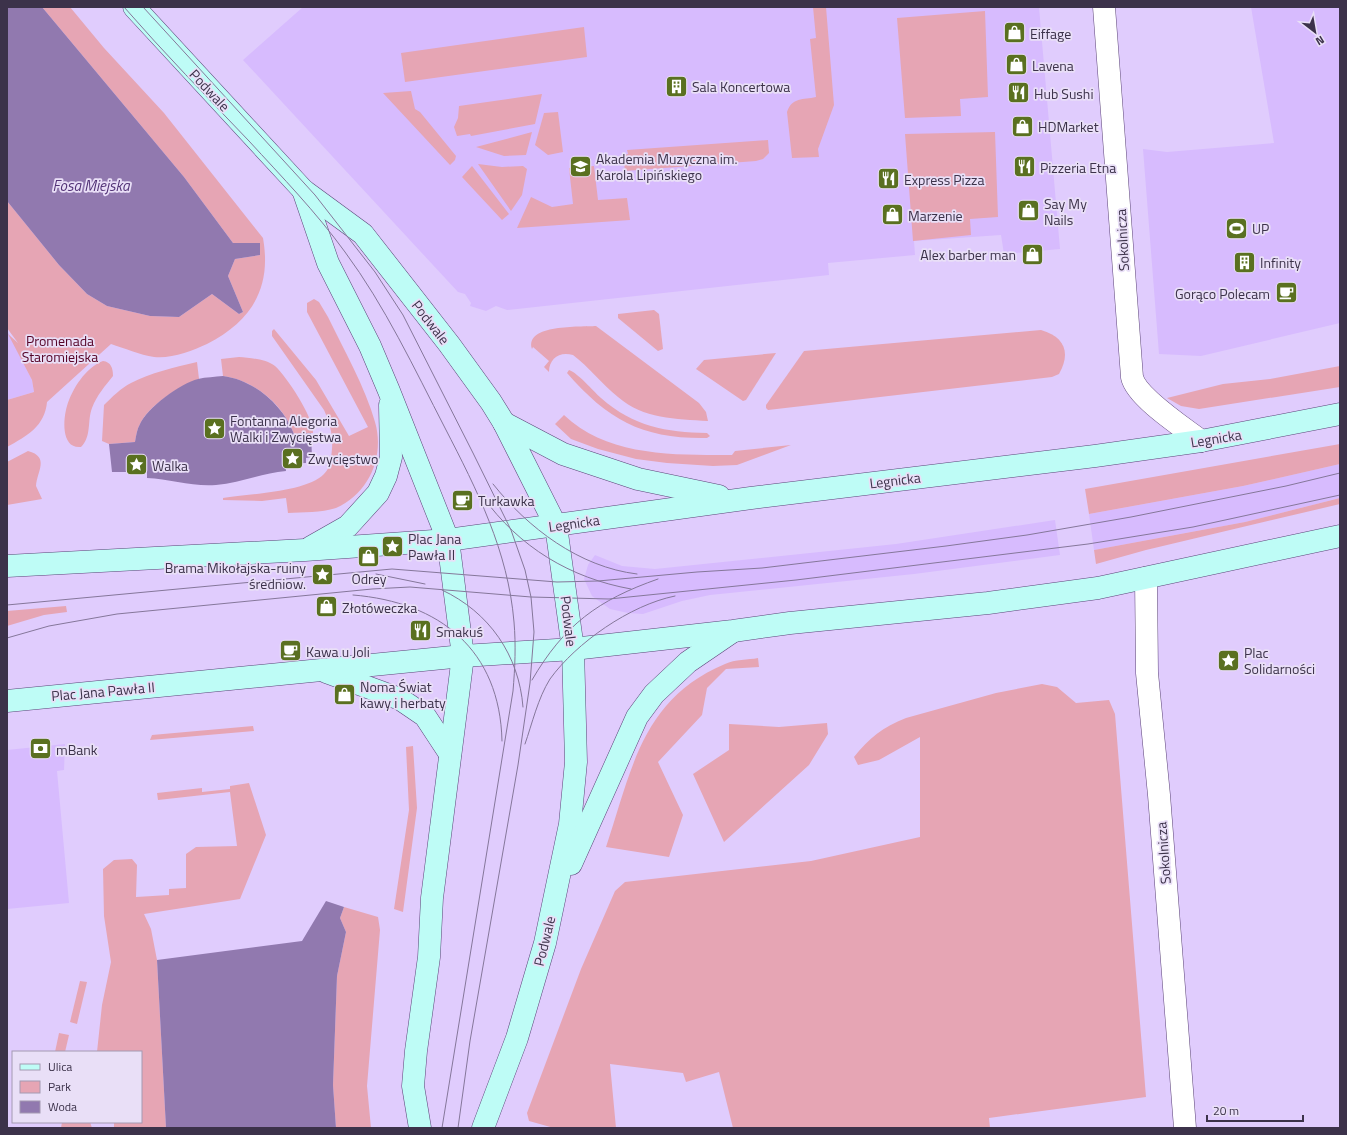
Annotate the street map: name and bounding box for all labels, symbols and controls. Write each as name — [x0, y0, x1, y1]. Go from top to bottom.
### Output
north arrow — [1295, 12, 1335, 52]
shop icon: Eiffage — [1002, 20, 1028, 46]
place label: Eiffage — [1030, 23, 1071, 44]
text: N — [1313, 32, 1328, 49]
shop icon: Lavena — [1004, 52, 1030, 78]
place label: Lavena — [1032, 55, 1074, 76]
street label: Podwale — [185, 64, 235, 116]
building icon: Sala Koncertowa — [664, 73, 690, 99]
place label: Sala Koncertowa — [692, 76, 790, 97]
restaurant icon: Hub Sushi — [1006, 80, 1032, 106]
place label: Hub Sushi — [1034, 83, 1093, 104]
shop icon: HDMarket — [1009, 113, 1035, 139]
place label: HDMarket — [1038, 116, 1099, 137]
place label: Akademia Muzyczna im. Karola Lipińskiego — [596, 148, 737, 185]
school or university icon: Akademia Muzyczna im. Karola Lipińskiego — [568, 153, 594, 179]
restaurant icon: Pizzeria Etna — [1012, 154, 1038, 180]
place label: Pizzeria Etna — [1040, 157, 1116, 178]
restaurant icon: Express Pizza — [876, 166, 902, 192]
place label: Express Pizza — [904, 169, 984, 190]
water label: Fosa Miejska — [53, 174, 131, 197]
place label: Say My Nails — [1044, 193, 1087, 230]
shop icon: Say My Nails — [1015, 198, 1041, 224]
shop icon: Marzenie — [879, 202, 905, 228]
place label: Marzenie — [908, 205, 963, 226]
street label: Sokolnicza — [1110, 208, 1134, 272]
sports icon: UP — [1223, 215, 1249, 241]
place label: UP — [1252, 218, 1269, 239]
shop icon: Alex barber man — [1019, 241, 1045, 267]
place label: Alex barber man — [920, 244, 1016, 265]
building icon: Infinity — [1231, 249, 1257, 275]
place label: Infinity — [1260, 252, 1301, 273]
cafe icon: Gorąco Polecam — [1273, 280, 1299, 306]
place label: Gorąco Polecam — [1175, 283, 1270, 304]
street label: Podwale — [407, 295, 455, 349]
park label: Promenada Staromiejska — [22, 330, 98, 367]
place label: Fontanna Alegoria Walki i Zwycięstwa — [230, 410, 341, 447]
place icon: Fontanna Alegoria Walki i Zwycięstwa — [202, 415, 228, 441]
street label: Legnicka — [1189, 424, 1243, 452]
place icon: Zwycięstwo — [279, 445, 305, 471]
place label: Zwycięstwo — [308, 448, 378, 469]
place icon: Walka — [124, 452, 150, 478]
place label: Walka — [152, 455, 188, 476]
street label: Legnicka — [868, 466, 922, 494]
cafe icon: Turkawka — [450, 487, 476, 513]
place label: Turkawka — [478, 490, 534, 511]
street label: Legnicka — [547, 509, 601, 537]
place label: Plac Jana Pawła II — [408, 528, 461, 565]
place icon: Plac Jana Pawła II — [379, 533, 405, 559]
shop icon: Odrey — [356, 543, 382, 569]
place label: Brama Mikołajska-ruiny średniow. — [165, 557, 306, 594]
place icon: Brama Mikołajska-ruiny średniow. — [309, 562, 335, 588]
place label: Odrey — [351, 568, 387, 589]
shop icon: Złotóweczka — [314, 594, 340, 620]
street label: Podwale — [555, 594, 583, 648]
place label: Złotóweczka — [342, 597, 417, 618]
restaurant icon: Smakuś — [407, 618, 433, 644]
place label: Smakuś — [436, 621, 483, 642]
cafe icon: Kawa u Joli — [277, 638, 303, 664]
place label: Kawa u Joli — [306, 641, 370, 662]
place label: Plac Solidarności — [1244, 642, 1315, 679]
place icon: Plac Solidarności — [1216, 647, 1242, 673]
street label: Plac Jana Pawła II — [50, 676, 156, 706]
place label: Noma Świat kawy i herbaty — [360, 676, 446, 713]
shop icon: Noma Świat kawy i herbaty — [331, 681, 357, 707]
bank icon: mBank — [28, 736, 54, 762]
place label: mBank — [56, 739, 98, 760]
street label: Sokolnicza — [1150, 821, 1176, 885]
street label: Podwale — [528, 914, 560, 968]
legend — [12, 1051, 142, 1123]
text: Ulica — [48, 1057, 72, 1076]
text: Park — [48, 1077, 71, 1096]
text: Woda — [48, 1097, 77, 1116]
scale bar — [1207, 1097, 1303, 1123]
text: 20 m — [1213, 1101, 1239, 1120]

